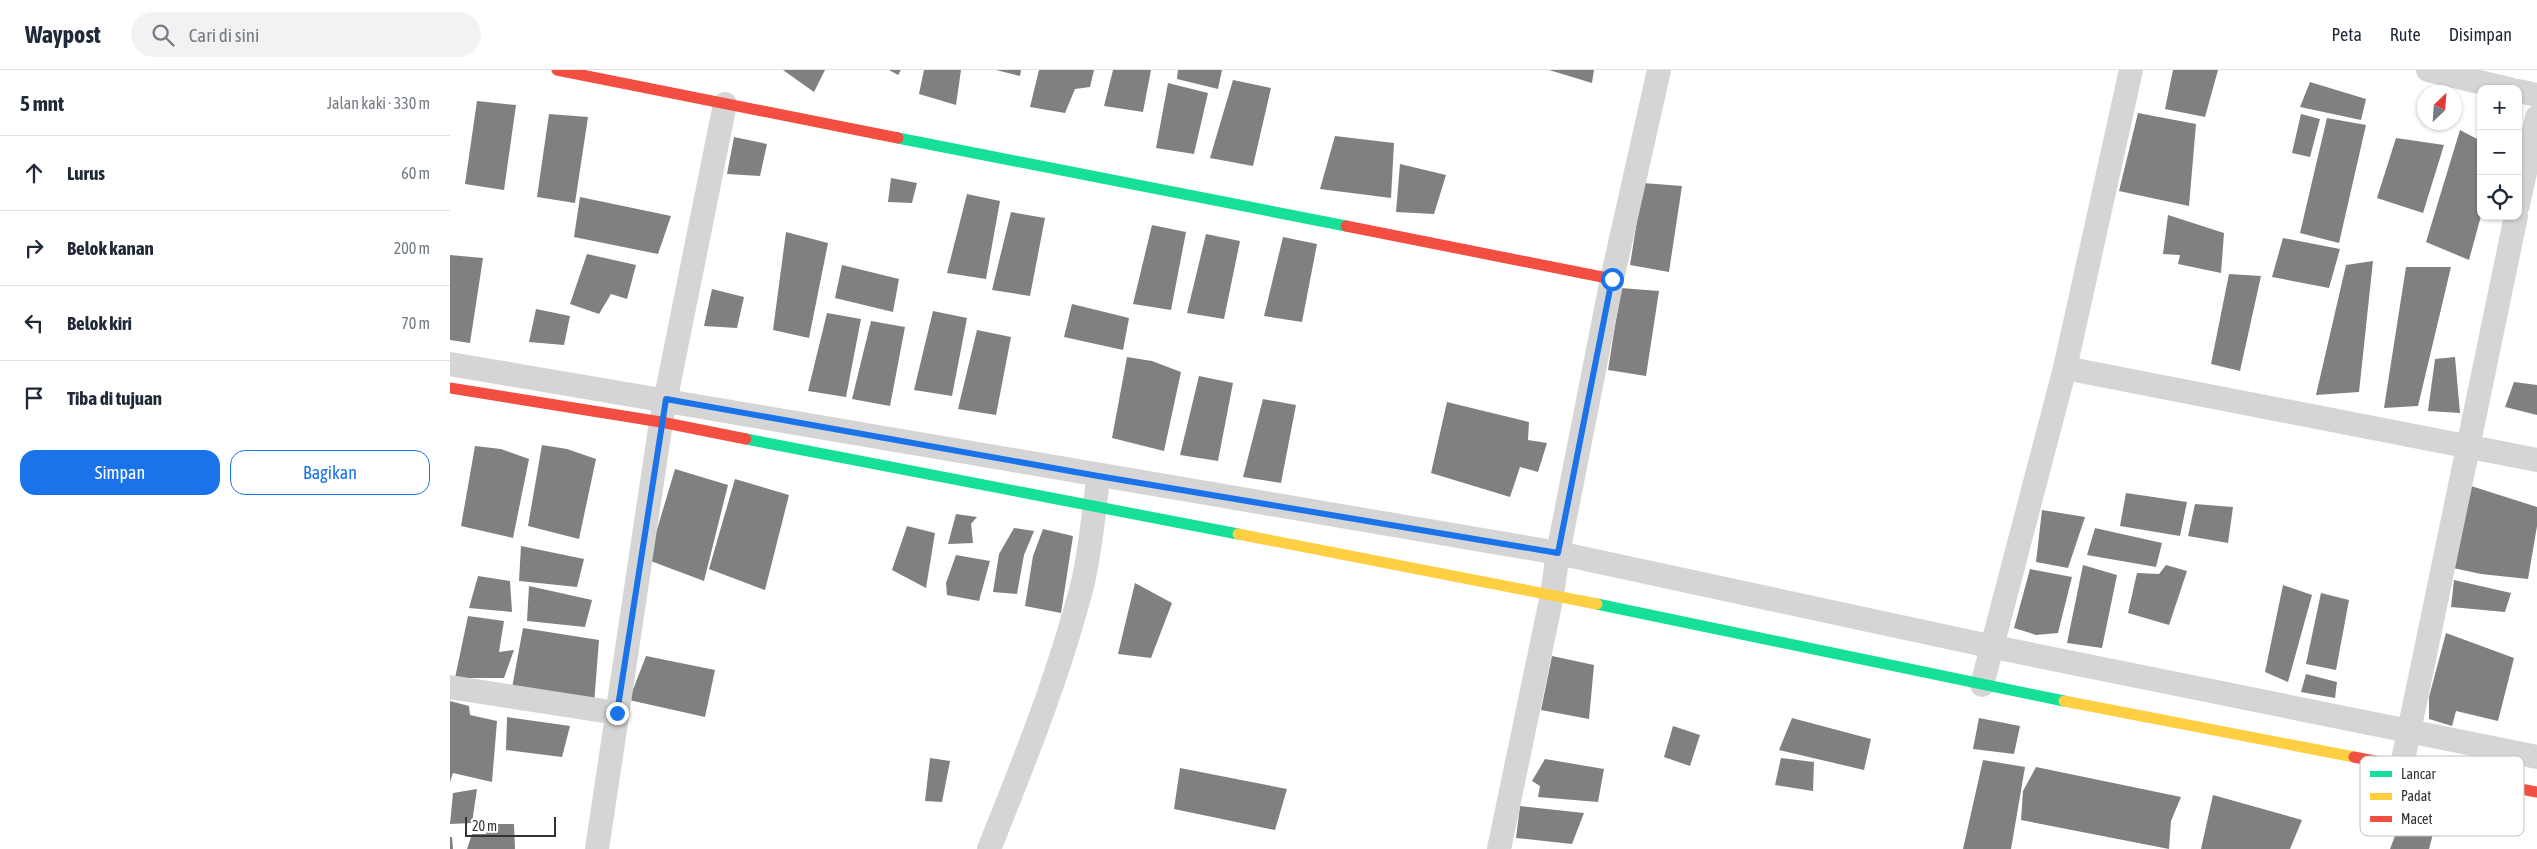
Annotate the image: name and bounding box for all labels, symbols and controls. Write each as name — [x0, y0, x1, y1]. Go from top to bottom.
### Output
search box — [131, 12, 481, 57]
text: Waypost — [25, 21, 101, 48]
icon: search — [149, 21, 177, 49]
text: Cari di sini — [189, 24, 259, 46]
text: Peta — [2331, 24, 2362, 45]
text: Rute — [2390, 24, 2421, 45]
text: Disimpan — [2449, 24, 2512, 45]
north arrow — [2417, 85, 2462, 130]
map controls — [2477, 85, 2522, 220]
button: + — [2477, 85, 2522, 130]
text: 5 mnt — [20, 91, 64, 115]
text: Jalan kaki · 330 m — [327, 94, 430, 112]
button: − — [2477, 130, 2522, 175]
icon: ahead — [20, 159, 48, 187]
text: Lurus — [67, 162, 105, 184]
text: 60 m — [401, 164, 430, 182]
button: locate — [2477, 175, 2522, 220]
icon: right — [20, 234, 48, 262]
text: Belok kanan — [67, 237, 154, 259]
text: 200 m — [394, 239, 430, 257]
route start — [1601, 268, 1624, 291]
icon: left — [20, 309, 48, 337]
text: Belok kiri — [67, 312, 132, 334]
text: 70 m — [401, 314, 430, 332]
icon: arrive — [20, 384, 48, 412]
text: Tiba di tujuan — [67, 387, 162, 409]
button: Simpan — [20, 450, 220, 495]
button: Bagikan — [230, 450, 430, 495]
route end — [606, 702, 629, 725]
legend — [2360, 756, 2524, 836]
text: Lancar — [2401, 766, 2436, 782]
text: Padat — [2401, 788, 2431, 804]
text: Macet — [2401, 811, 2432, 827]
scale bar — [465, 814, 556, 837]
text: 20 m — [472, 818, 497, 834]

